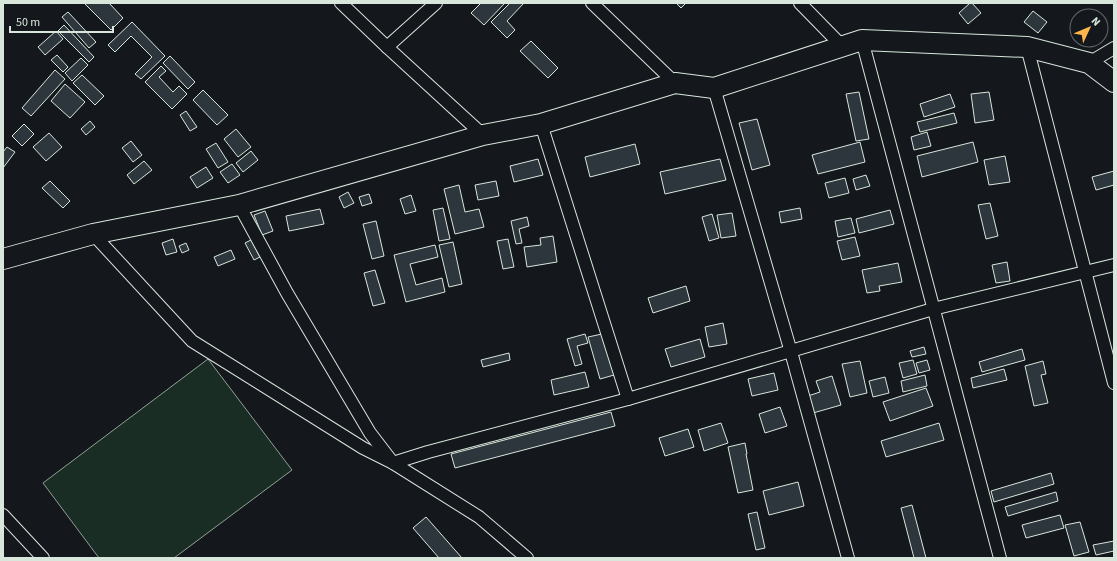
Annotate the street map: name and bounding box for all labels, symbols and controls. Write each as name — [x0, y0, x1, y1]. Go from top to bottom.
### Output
scale bar — [10, 8, 113, 34]
north arrow — [1069, 8, 1109, 48]
text: 50 m — [16, 14, 40, 31]
text: N — [1088, 14, 1104, 29]

